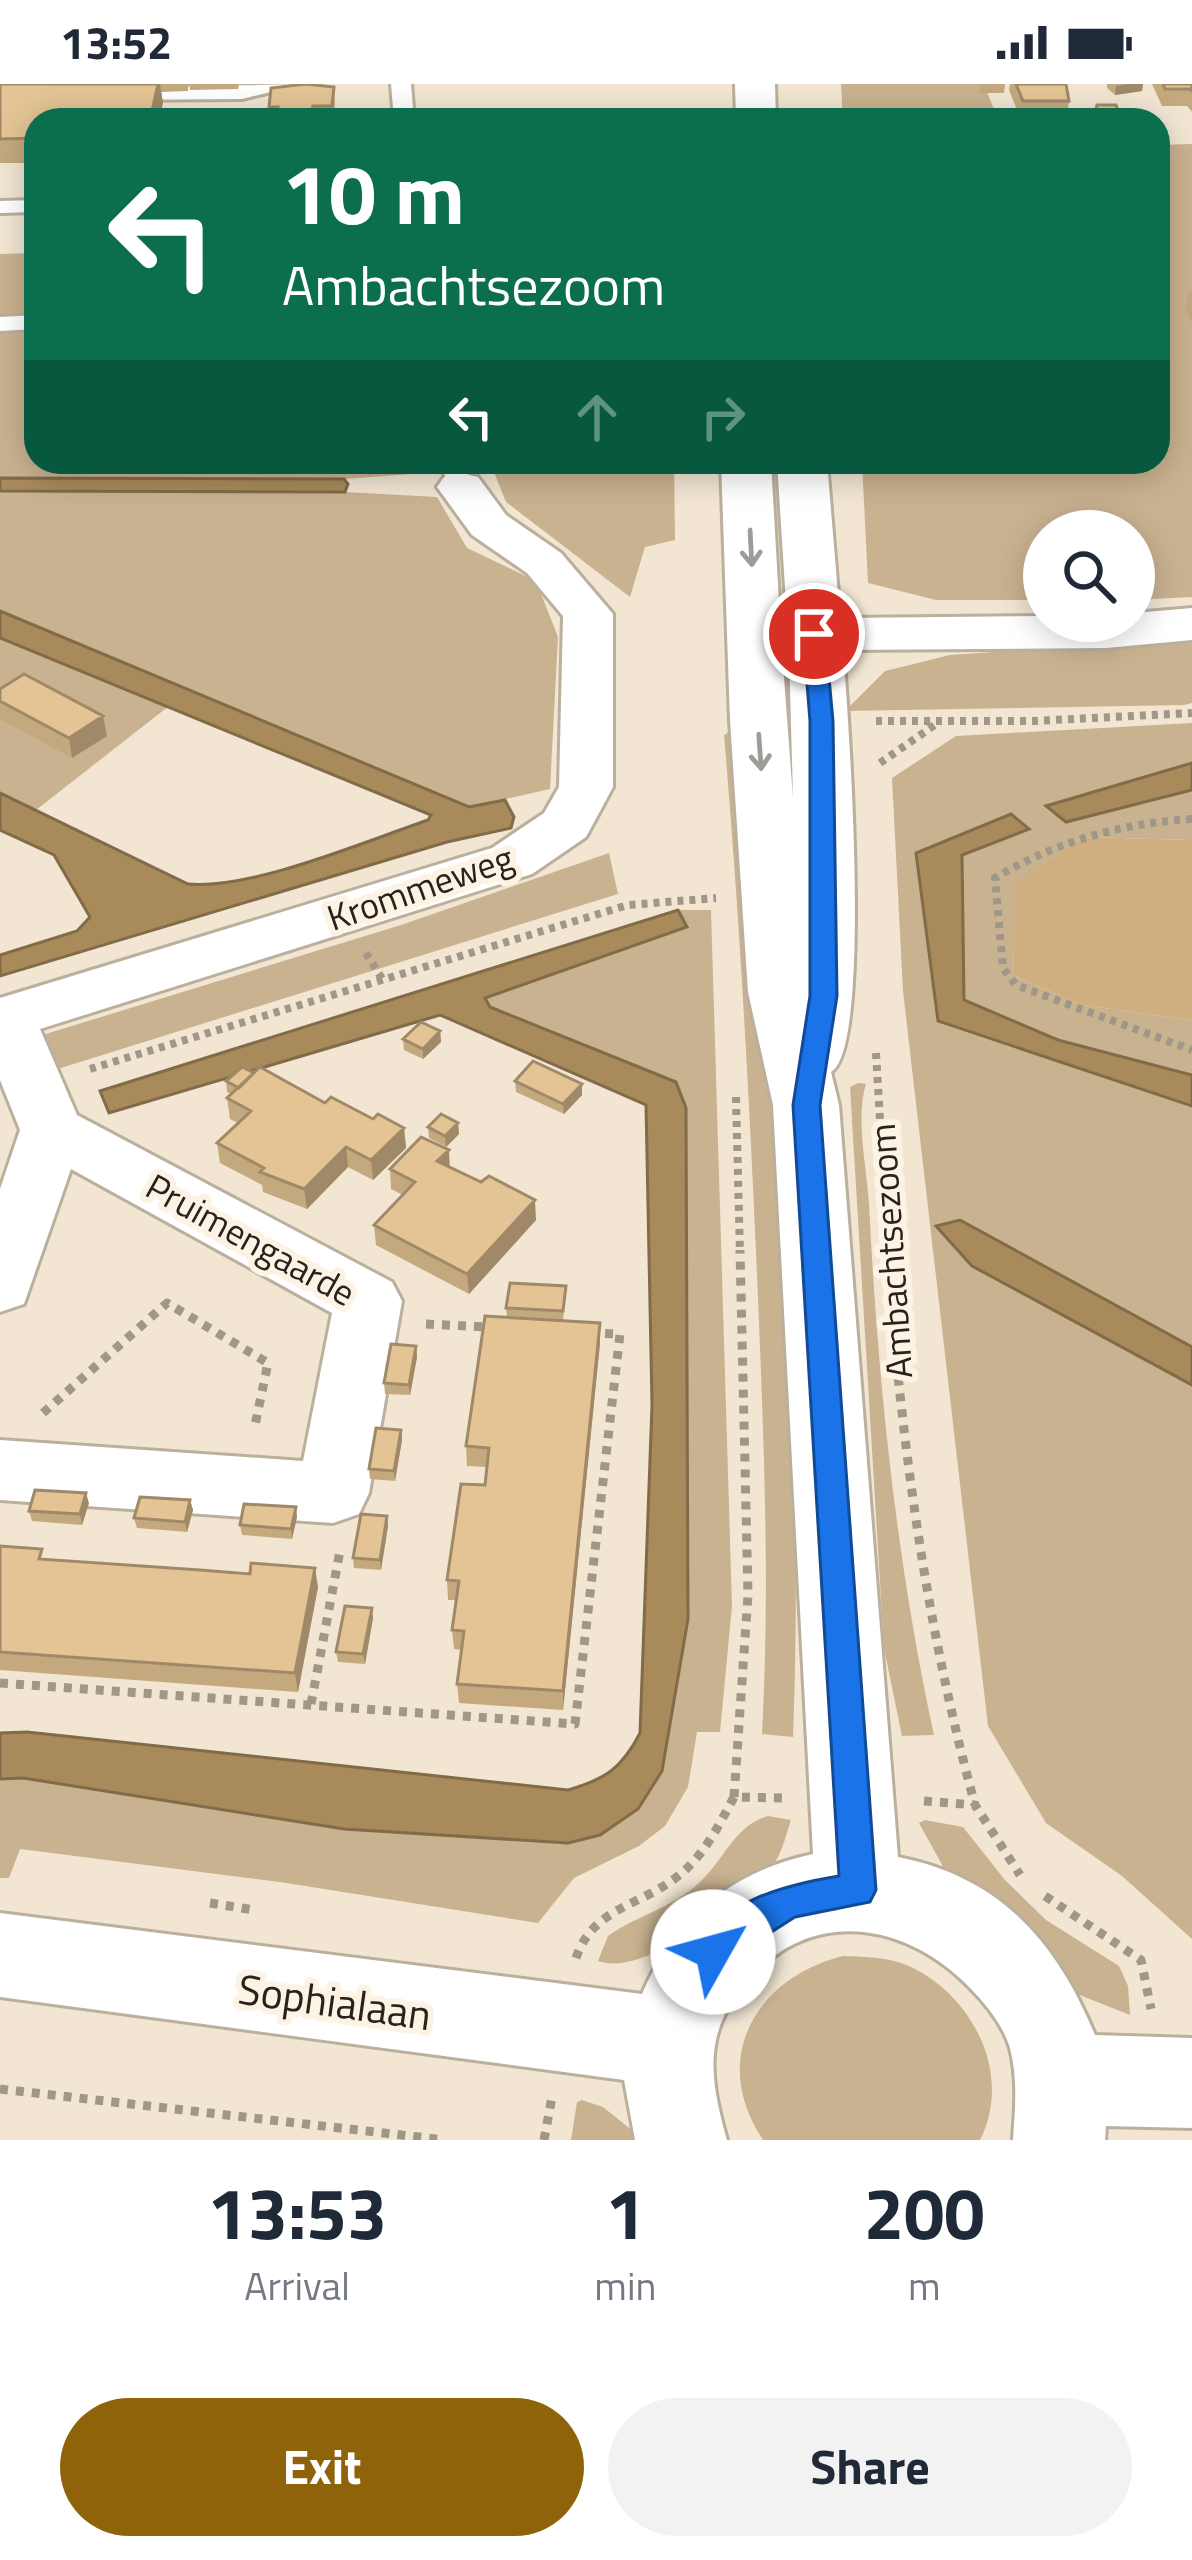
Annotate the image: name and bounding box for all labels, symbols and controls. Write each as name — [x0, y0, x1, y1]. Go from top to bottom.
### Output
text: 13:52 — [60, 8, 172, 76]
text: 10 m — [282, 129, 465, 257]
icon: left — [84, 156, 240, 312]
text: Ambachtsezoom — [282, 244, 665, 326]
icon: left — [438, 384, 504, 450]
icon: ahead — [564, 384, 630, 450]
icon: right — [690, 384, 756, 450]
map controls — [1023, 510, 1155, 642]
button: search — [1023, 510, 1155, 642]
one-way arrow — [740, 528, 763, 567]
pin — [763, 583, 865, 685]
icon: arrive — [781, 601, 847, 667]
one-way arrow — [749, 732, 772, 771]
street label: Krommeweg — [320, 829, 520, 945]
street label: Ambachtsezoom — [854, 1122, 926, 1380]
street label: Pruimengaarde — [136, 1159, 366, 1319]
position arrow — [650, 1889, 776, 2015]
street label: Sophialaan — [234, 1956, 436, 2046]
text: 13:53 — [207, 2157, 387, 2267]
text: 1 — [605, 2157, 646, 2267]
text: 200 — [864, 2157, 985, 2267]
text: Arrival — [244, 2256, 350, 2315]
text: min — [594, 2256, 656, 2315]
text: m — [908, 2256, 940, 2315]
button: Exit — [60, 2398, 584, 2536]
button: Share — [608, 2398, 1132, 2536]

